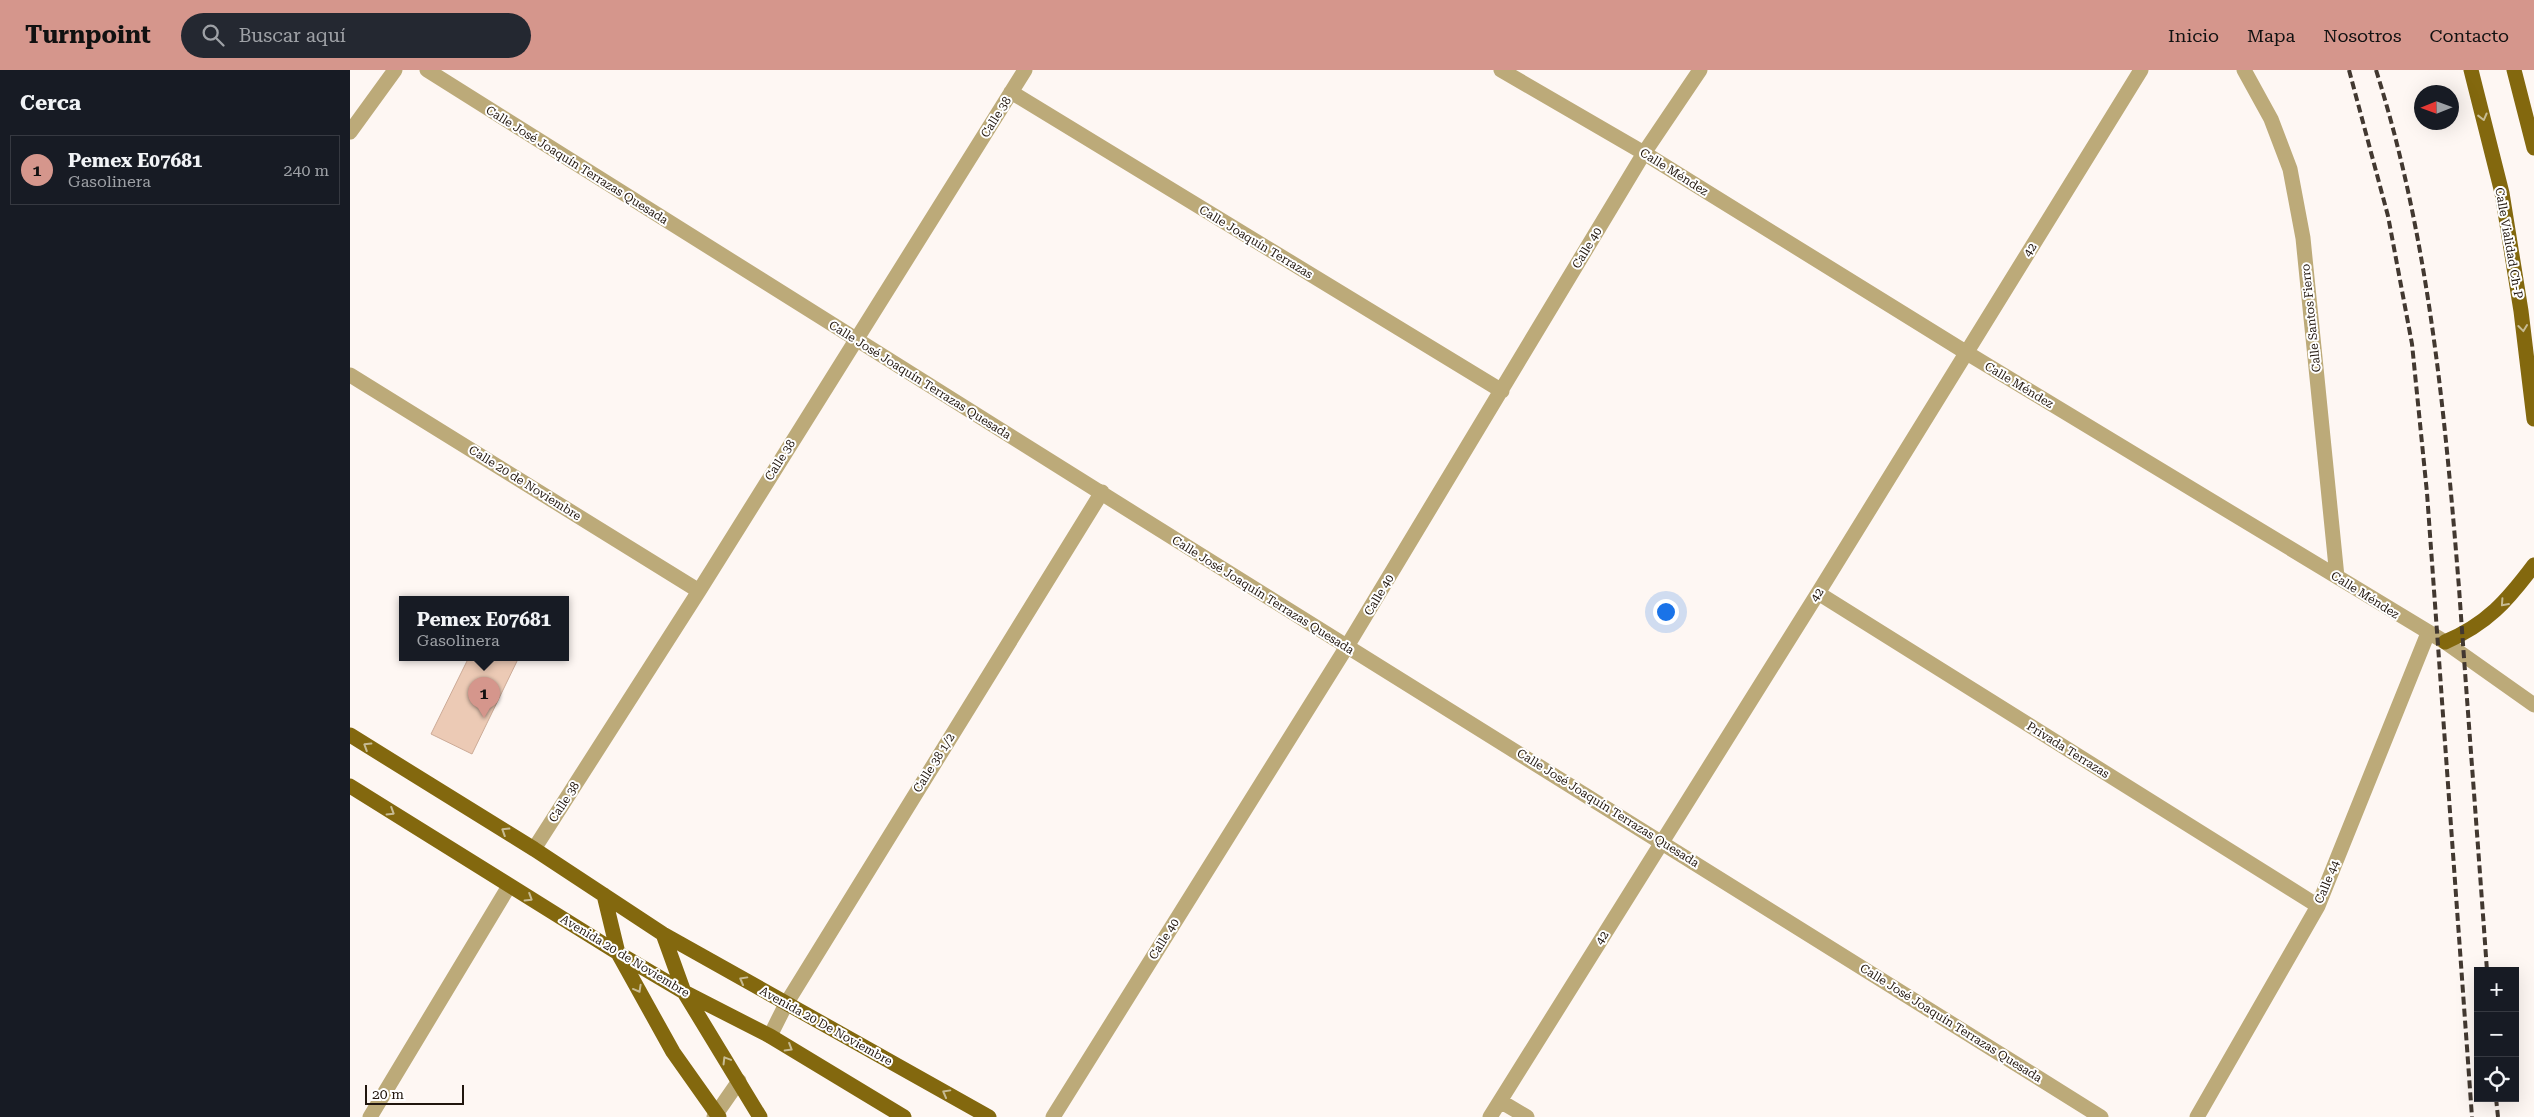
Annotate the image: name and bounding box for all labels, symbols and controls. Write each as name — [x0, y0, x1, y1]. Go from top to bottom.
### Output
search box — [181, 13, 531, 58]
text: Turnpoint — [25, 21, 151, 49]
icon: search — [199, 21, 227, 49]
text: Buscar aquí — [239, 24, 346, 47]
text: Inicio — [2168, 25, 2219, 46]
text: Mapa — [2247, 25, 2295, 46]
text: Nosotros — [2323, 25, 2401, 46]
text: Contacto — [2429, 25, 2509, 46]
north arrow — [2414, 85, 2459, 130]
text: Cerca — [20, 91, 81, 115]
street label: Calle 38 — [978, 94, 1014, 140]
street label: Calle José Joaquín Terrazas Quesada — [483, 103, 671, 227]
one-way arrow — [2477, 113, 2487, 121]
street label: Calle Méndez — [1637, 145, 1711, 199]
text: Pemex E07681 — [68, 149, 202, 172]
text: 1 — [33, 161, 41, 180]
text: 240 m — [283, 161, 329, 180]
text: Gasolinera — [68, 172, 151, 191]
street label: Calle Vialidad Ch-P — [2492, 186, 2526, 300]
street label: Calle Joaquín Terrazas — [1197, 203, 1316, 282]
street label: Calle 40 — [1569, 225, 1605, 271]
street label: 42 — [2020, 240, 2040, 259]
street label: Calle Santos Fierro — [2298, 263, 2324, 373]
street label: Calle José Joaquín Terrazas Quesada — [826, 318, 1014, 442]
one-way arrow — [2517, 325, 2528, 333]
street label: Calle Méndez — [1982, 359, 2056, 411]
street label: Calle 38 — [762, 437, 798, 483]
street label: Calle 20 de Noviembre — [466, 443, 584, 524]
street label: Calle José Joaquín Terrazas Quesada — [1169, 533, 1357, 657]
street label: Calle Méndez — [2328, 568, 2402, 622]
street label: Calle 40 — [1361, 572, 1397, 618]
street label: 42 — [1807, 585, 1827, 604]
popup — [399, 596, 569, 661]
one-way arrow — [2501, 597, 2510, 606]
your location — [1653, 599, 1679, 625]
text: Pemex E07681 — [417, 608, 551, 631]
text: Gasolinera — [417, 631, 500, 650]
pin: 1 — [468, 677, 500, 718]
street label: Privada Terrazas — [2024, 719, 2112, 781]
street label: Calle 38 1/2 — [910, 731, 958, 795]
one-way arrow — [363, 742, 372, 752]
street label: Calle José Joaquín Terrazas Quesada — [1514, 746, 1702, 870]
street label: Calle 38 — [546, 779, 582, 825]
one-way arrow — [386, 806, 395, 815]
one-way arrow — [501, 828, 510, 838]
street label: Calle 44 — [2312, 858, 2342, 906]
one-way arrow — [524, 892, 533, 902]
street label: Avenida 20 de Noviembre — [558, 912, 692, 1000]
street label: Calle 40 — [1146, 916, 1182, 962]
street label: 42 — [1592, 928, 1612, 947]
street label: Calle José Joaquín Terrazas Quesada — [1857, 961, 2045, 1085]
map controls — [2474, 967, 2519, 1102]
button: + — [2474, 967, 2519, 1012]
one-way arrow — [740, 976, 749, 986]
one-way arrow — [632, 984, 642, 993]
street label: Avenida 20 De Noviembre — [757, 984, 895, 1069]
button: − — [2474, 1012, 2519, 1057]
one-way arrow — [784, 1041, 793, 1051]
one-way arrow — [722, 1057, 732, 1066]
button: locate — [2474, 1057, 2519, 1102]
scale bar — [365, 1082, 464, 1105]
text: 20 m — [372, 1086, 404, 1102]
one-way arrow — [943, 1090, 952, 1100]

